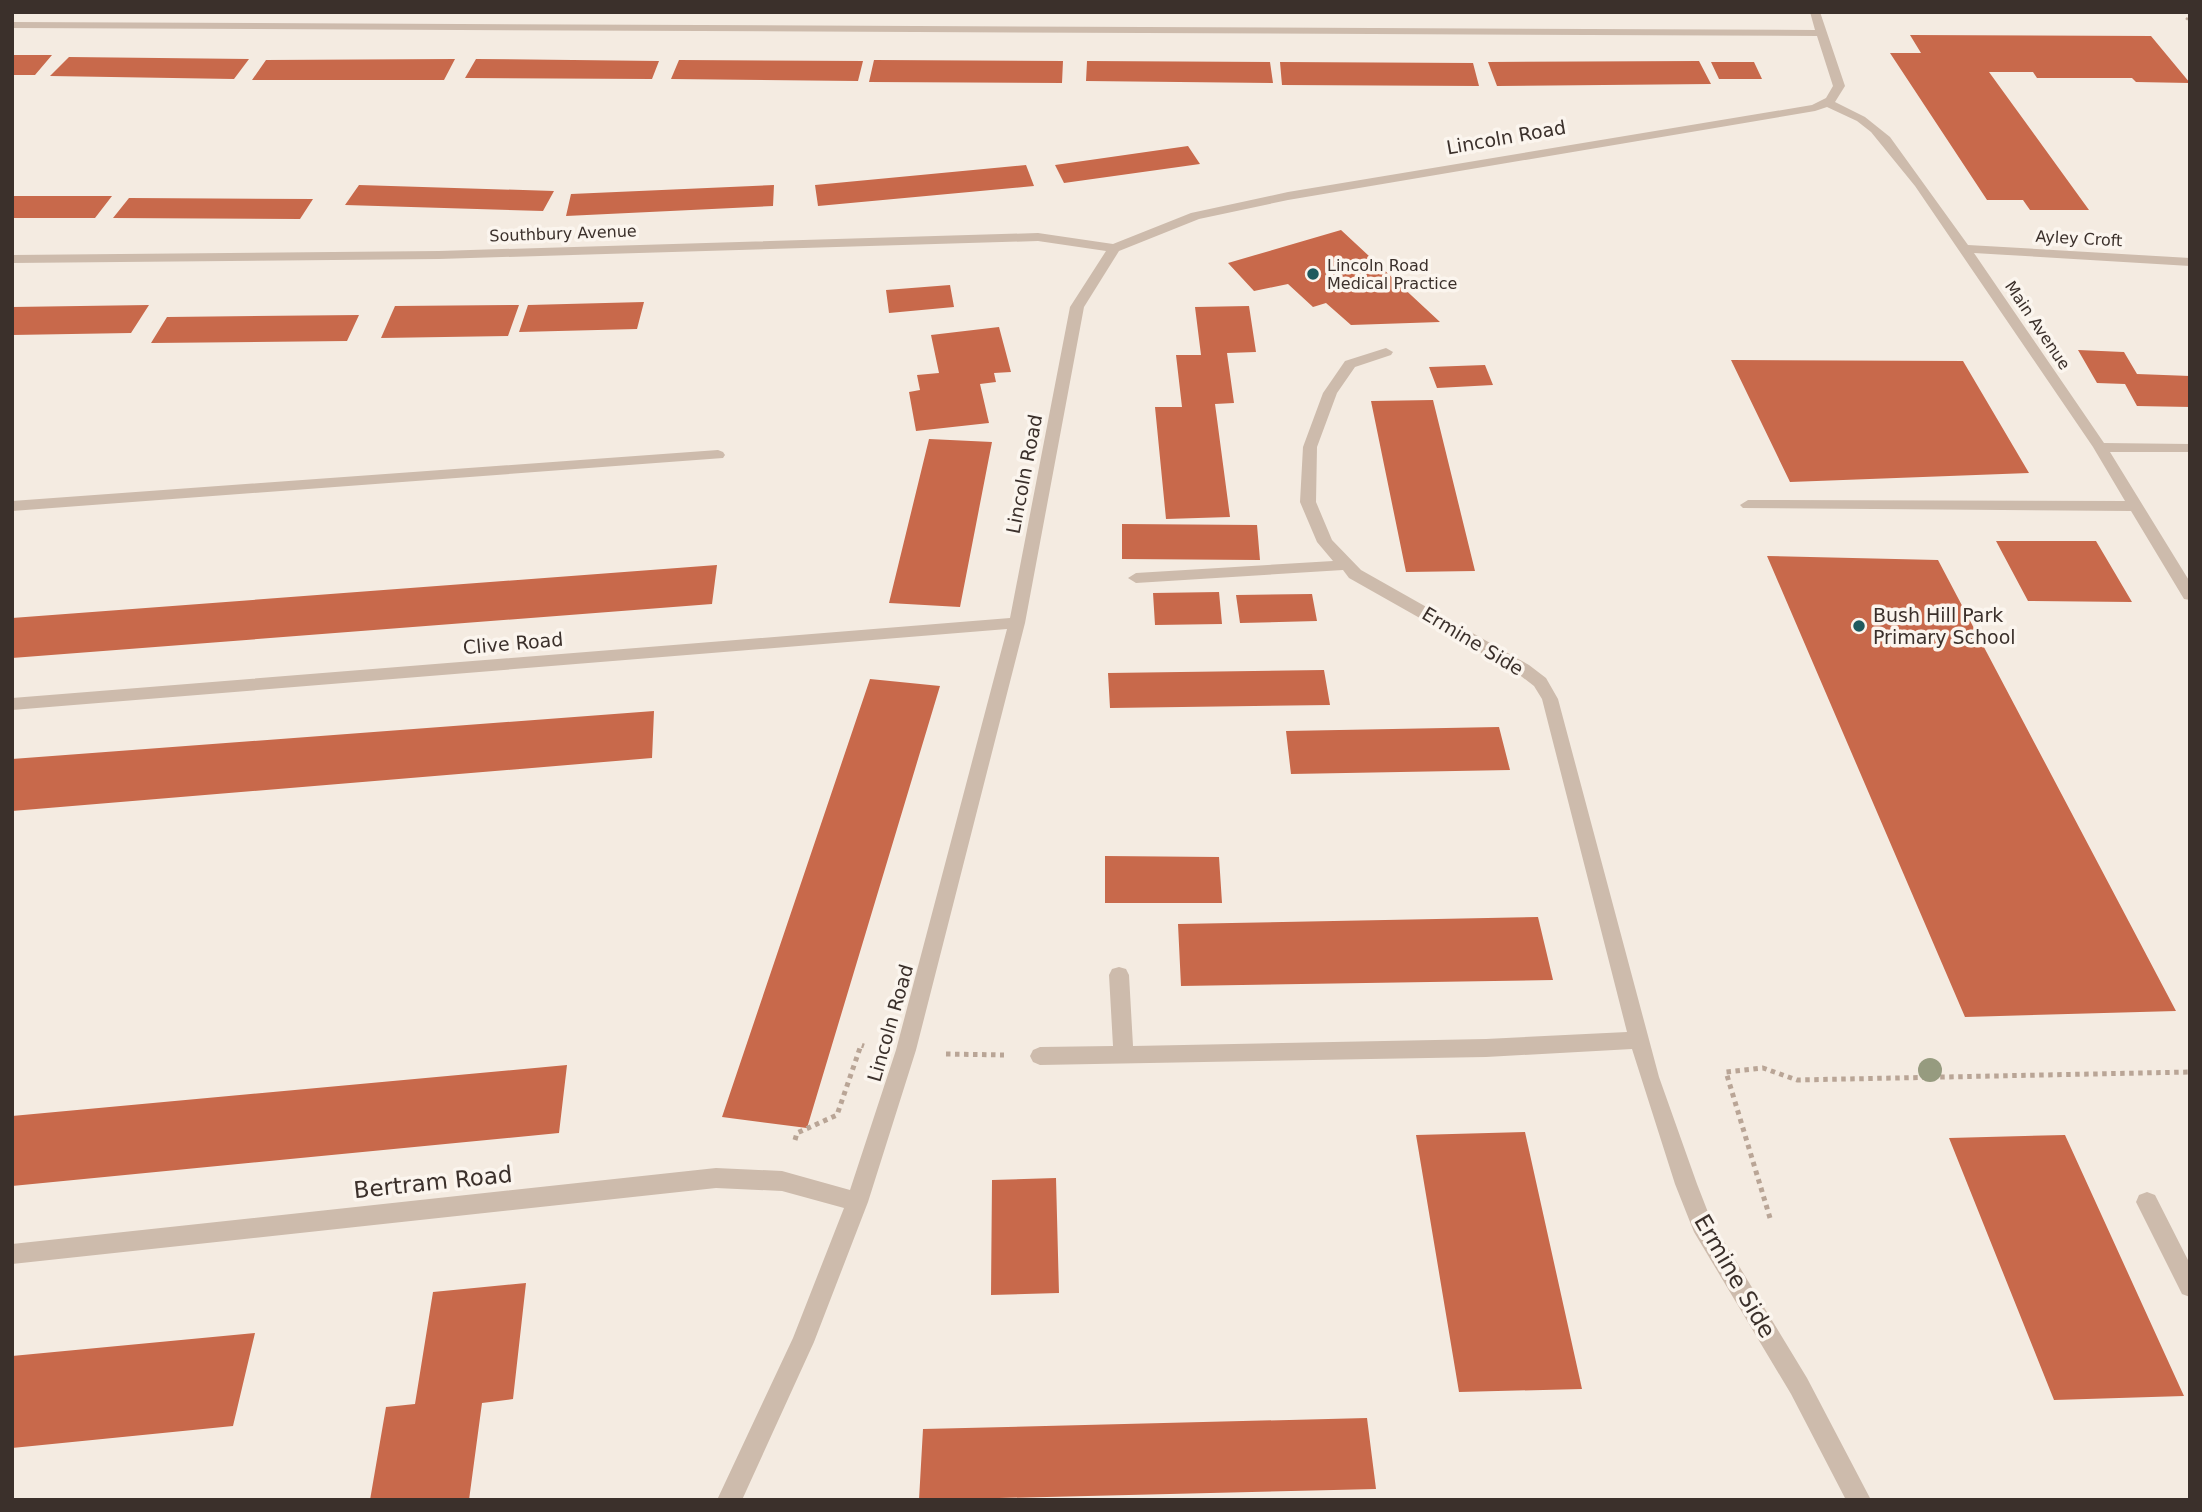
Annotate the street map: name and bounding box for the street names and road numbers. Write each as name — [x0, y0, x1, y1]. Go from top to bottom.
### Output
street label: Lincoln Road — [1445, 116, 1567, 158]
street label: Southbury Avenue — [489, 221, 637, 246]
street label: Ayley Croft — [2035, 227, 2123, 250]
street label: Main Avenue — [2001, 277, 2074, 373]
street label: Lincoln Road — [1002, 413, 1046, 535]
street label: Ermine Side — [1418, 602, 1528, 680]
street label: Clive Road — [462, 628, 564, 658]
street label: Lincoln Road — [863, 962, 917, 1084]
street label: Bertram Road — [352, 1161, 514, 1203]
street label: Ermine Side — [1689, 1210, 1781, 1342]

